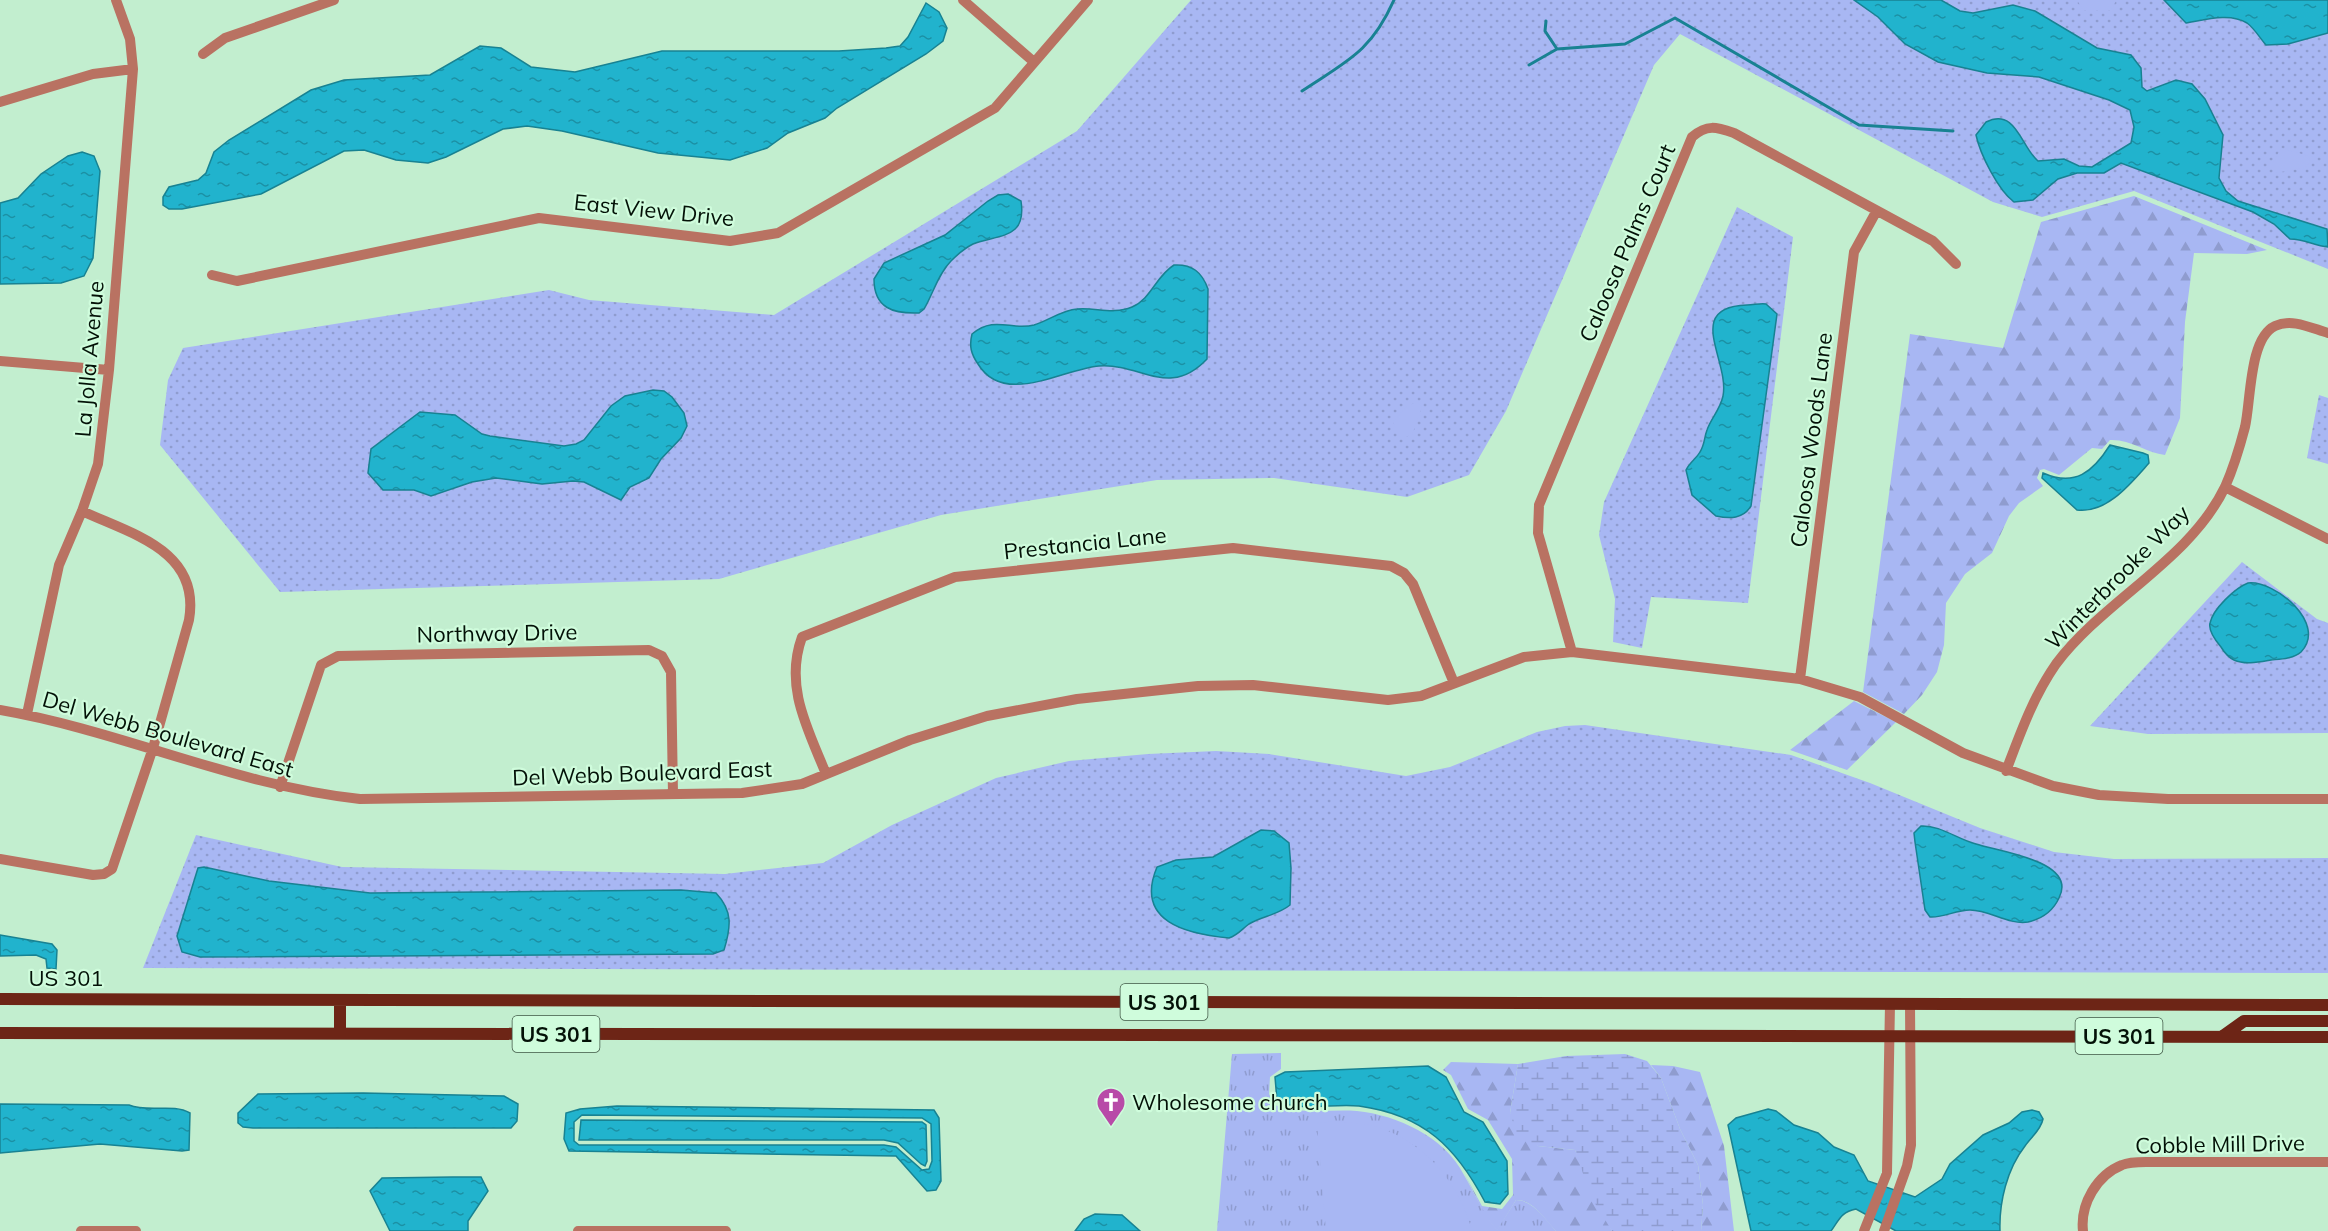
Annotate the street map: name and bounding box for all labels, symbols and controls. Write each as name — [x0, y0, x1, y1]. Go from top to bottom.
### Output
street label: Caloosa Palms Court — [1573, 140, 1681, 346]
street label: East View Drive — [573, 188, 735, 232]
street label: La Jolla Avenue — [68, 280, 110, 438]
street label: Caloosa Woods Lane — [1784, 331, 1838, 549]
street label: Winterbrooke Way — [2039, 499, 2195, 655]
street label: Prestancia Lane — [1002, 521, 1168, 565]
street label: Northway Drive — [416, 618, 578, 648]
street label: Del Webb Boulevard East — [39, 685, 297, 783]
street label: Del Webb Boulevard East — [512, 754, 773, 792]
street label: US 301 — [28, 964, 104, 992]
road number: US 301 — [1120, 984, 1208, 1020]
road number: US 301 — [512, 1016, 600, 1052]
road number: US 301 — [2076, 1018, 2162, 1054]
church icon: Wholesome church — [1095, 1086, 1127, 1128]
place label: Wholesome church — [1132, 1088, 1328, 1116]
street label: Cobble Mill Drive — [2135, 1129, 2305, 1159]

